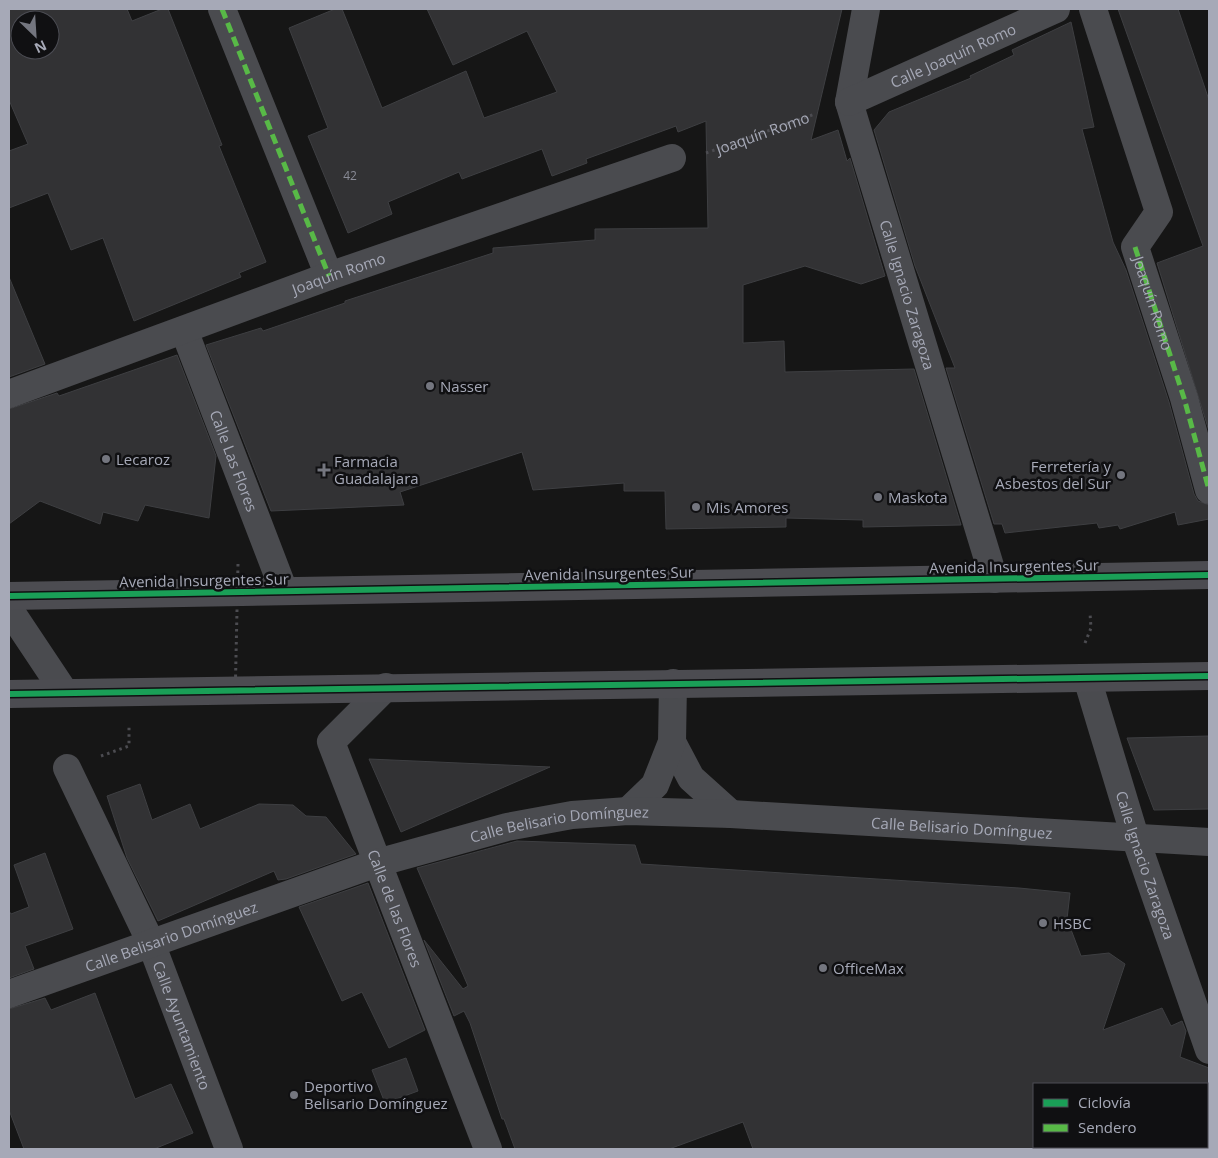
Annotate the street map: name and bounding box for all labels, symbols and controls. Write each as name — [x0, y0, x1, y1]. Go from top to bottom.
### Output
north arrow — [10, 10, 60, 60]
street label: Calle Joaquín Romo — [887, 18, 1019, 92]
text: N — [32, 36, 50, 58]
street label: Joaquín Romo — [711, 107, 812, 159]
house number: 42 — [343, 167, 357, 184]
street label: Calle Ignacio Zaragoza — [875, 217, 940, 372]
street label: Joaquín Romo — [287, 247, 388, 300]
street label: Joaquín Romo — [1128, 252, 1178, 353]
place label: Nasser — [440, 376, 488, 396]
marker: Nasser — [424, 380, 436, 392]
street label: Calle Las Flores — [206, 407, 263, 514]
place label: Lecaroz — [116, 449, 170, 469]
place label: Farmacia Guadalajara — [334, 451, 419, 488]
marker: Lecaroz — [100, 453, 112, 465]
place label: Ferretería y Asbestos del Sur — [995, 456, 1111, 493]
marker: Farmacia Guadalajara — [318, 464, 330, 476]
marker: Ferretería y Asbestos del Sur — [1115, 469, 1127, 481]
place label: Maskota — [888, 487, 948, 507]
marker: Maskota — [872, 491, 884, 503]
place label: Mis Amores — [706, 497, 788, 517]
marker: Mis Amores — [690, 501, 702, 513]
street label: Avenida Insurgentes Sur — [929, 555, 1099, 577]
street label: Avenida Insurgentes Sur — [524, 562, 694, 584]
street label: Avenida Insurgentes Sur — [119, 569, 289, 591]
street label: Calle Ignacio Zaragoza — [1112, 788, 1180, 942]
street label: Calle Belisario Domínguez — [467, 801, 649, 847]
street label: Calle Belisario Domínguez — [871, 812, 1053, 843]
street label: Calle de las Flores — [363, 846, 427, 970]
street label: Calle Belisario Domínguez — [82, 896, 260, 976]
place label: HSBC — [1053, 913, 1091, 933]
marker: HSBC — [1037, 917, 1049, 929]
street label: Calle Ayuntamiento — [149, 958, 216, 1093]
place label: OfficeMax — [833, 958, 904, 978]
marker: OfficeMax — [817, 962, 829, 974]
place label: Deportivo Belisario Domínguez — [304, 1076, 448, 1113]
legend — [1033, 1083, 1208, 1148]
marker: Deportivo Belisario Domínguez — [288, 1089, 300, 1101]
text: Ciclovía — [1078, 1092, 1131, 1112]
text: Sendero — [1078, 1117, 1137, 1137]

